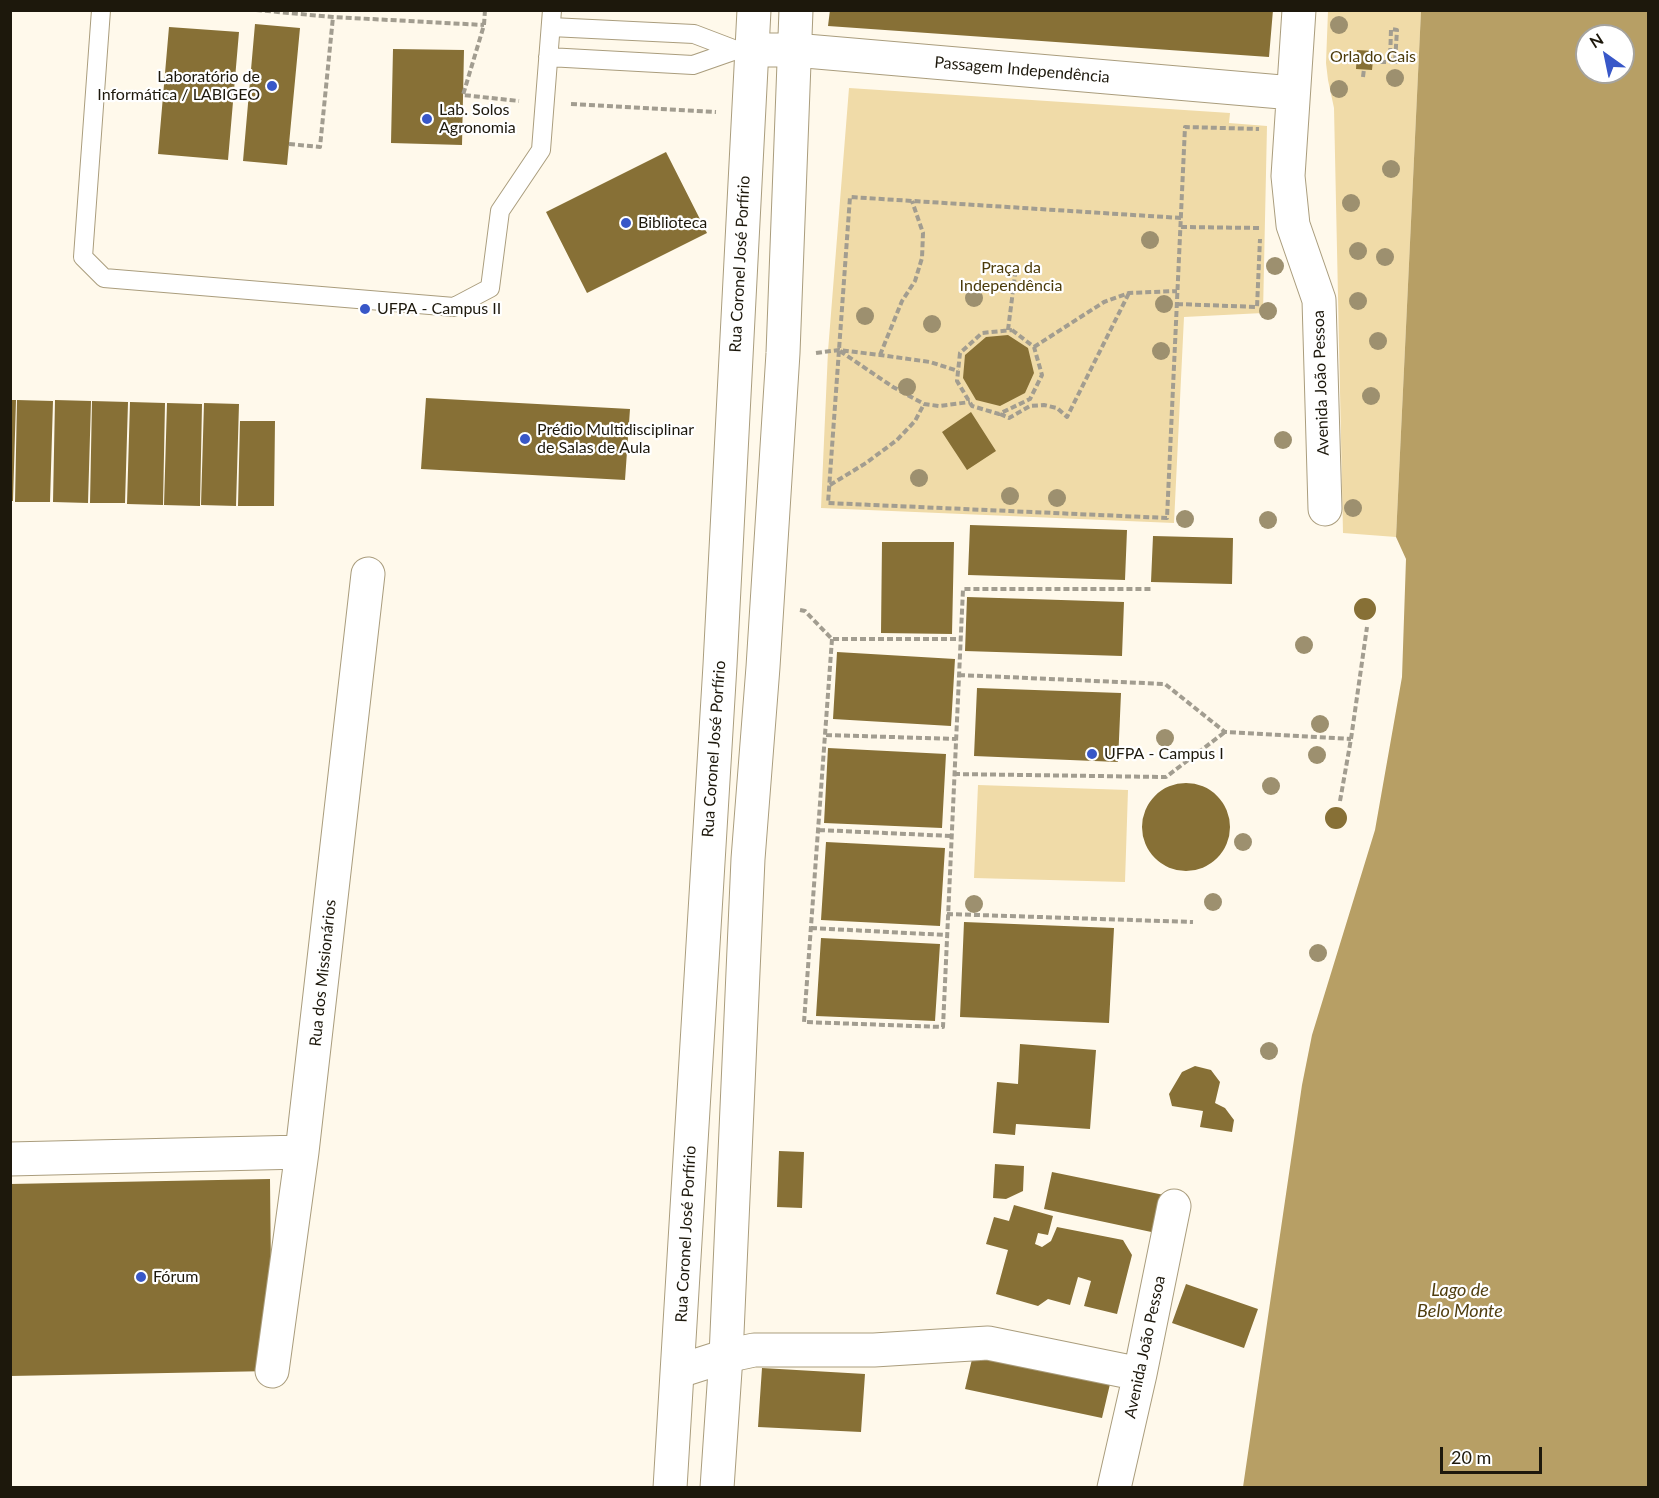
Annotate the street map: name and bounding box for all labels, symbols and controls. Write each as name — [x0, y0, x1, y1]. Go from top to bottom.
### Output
north arrow — [1575, 24, 1635, 84]
text: N — [1586, 29, 1606, 51]
park label: Orla do Cais — [1330, 47, 1416, 67]
street label: Passagem Independência — [934, 53, 1110, 87]
place label: Laboratório de Informática / LABIGEO — [97, 67, 260, 105]
marker: Laboratório de Informática / LABIGEO — [265, 79, 279, 93]
place label: Lab. Solos Agronomia — [439, 100, 516, 138]
marker: Lab. Solos Agronomia — [420, 112, 434, 126]
street label: Rua Coronel José Porfírio — [726, 175, 754, 353]
place label: Biblioteca — [638, 213, 707, 233]
marker: Biblioteca — [619, 216, 633, 230]
park label: Praça da Independência — [960, 258, 1062, 296]
place label: UFPA - Campus II — [377, 299, 501, 319]
marker: UFPA - Campus II — [358, 302, 372, 316]
street label: Avenida João Pessoa — [1309, 310, 1333, 456]
place label: Prédio Multidisciplinar de Salas de Aula — [537, 420, 694, 458]
marker: Prédio Multidisciplinar de Salas de Aula — [518, 432, 532, 446]
street label: Rua Coronel José Porfírio — [698, 660, 730, 838]
place label: UFPA - Campus I — [1104, 744, 1224, 764]
marker: UFPA - Campus I — [1085, 747, 1099, 761]
street label: Rua dos Missionários — [306, 899, 340, 1047]
street label: Rua Coronel José Porfírio — [672, 1145, 700, 1323]
place label: Fórum — [153, 1267, 198, 1287]
marker: Fórum — [134, 1270, 148, 1284]
street label: Avenida João Pessoa — [1120, 1274, 1170, 1420]
water label: Lago de Belo Monte — [1417, 1279, 1503, 1322]
scale bar — [1443, 1435, 1545, 1473]
text: 20 m — [1451, 1446, 1491, 1468]

